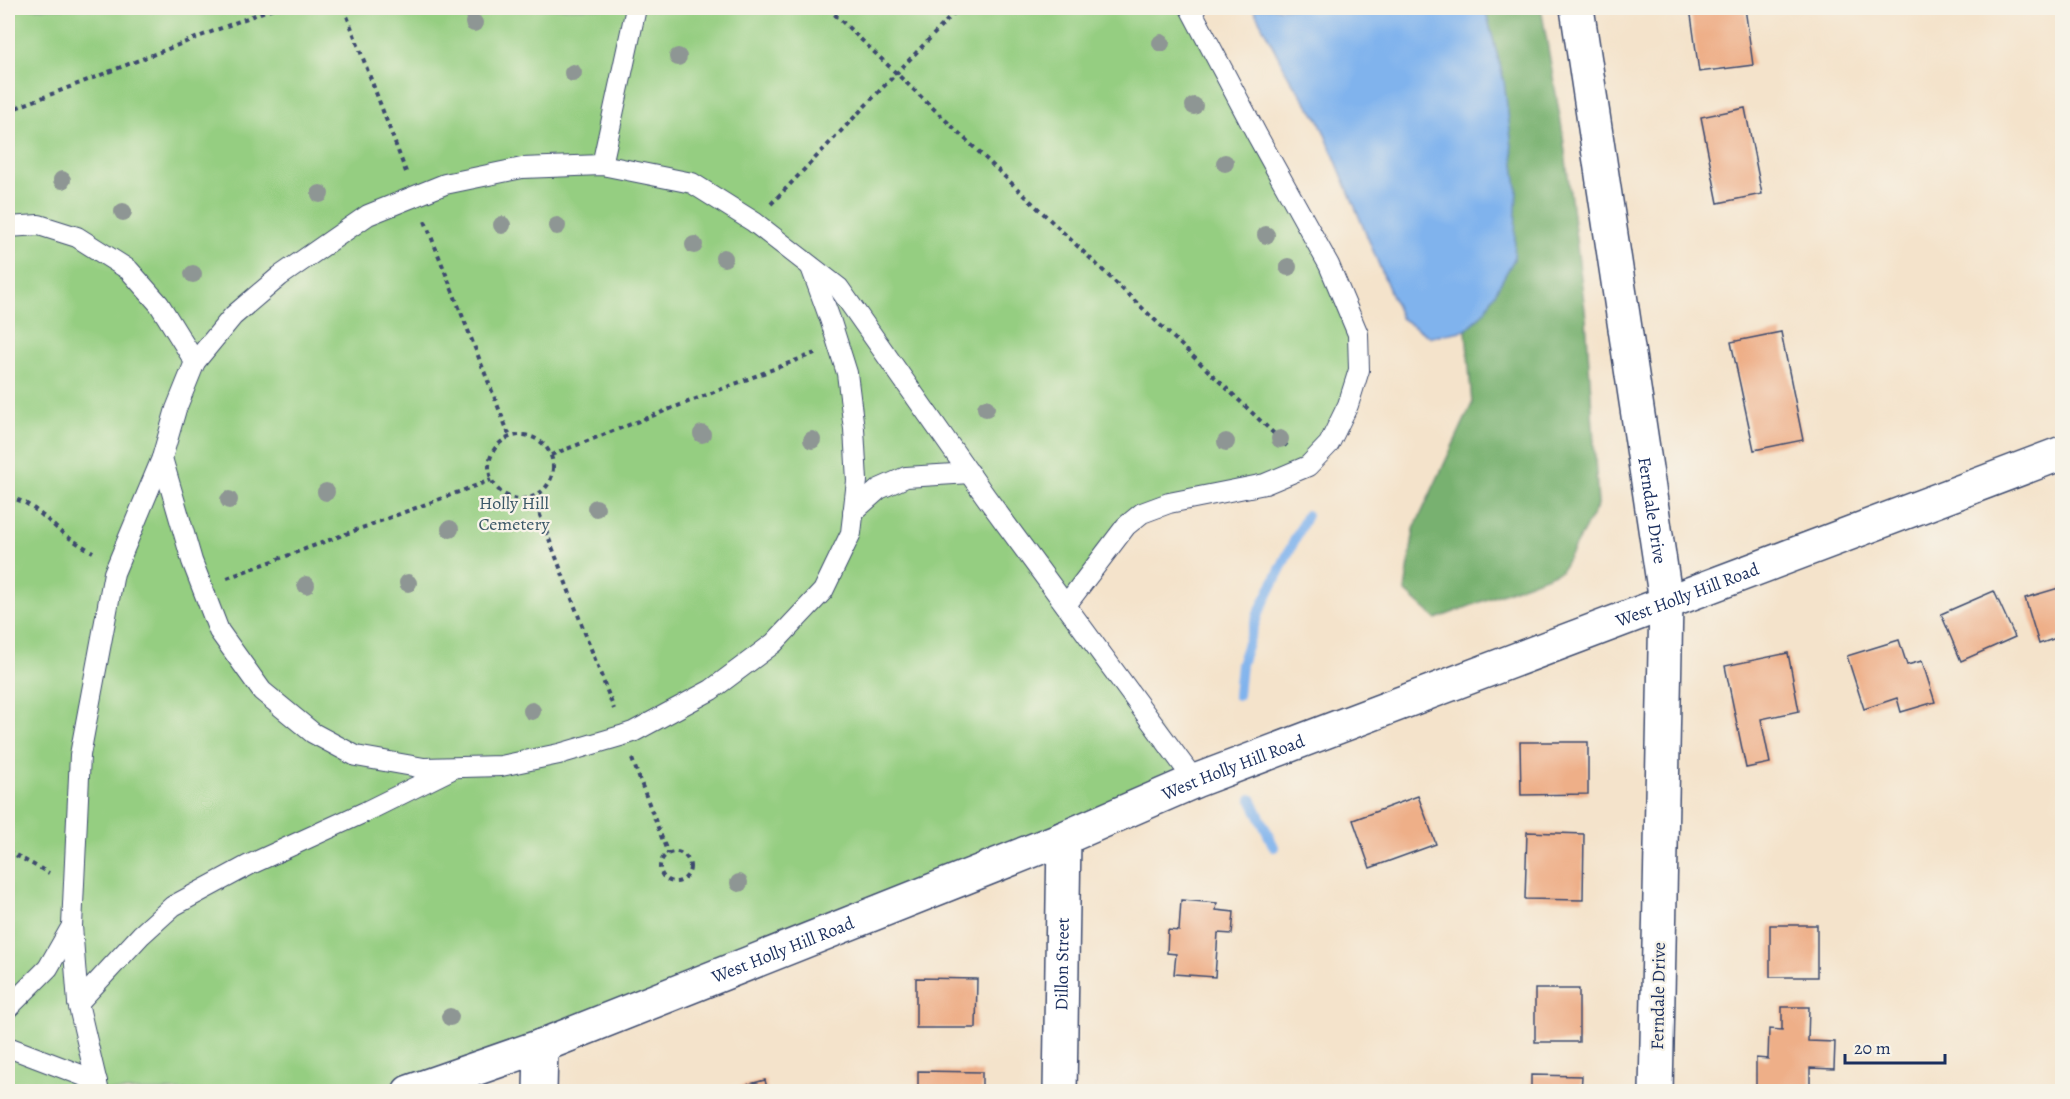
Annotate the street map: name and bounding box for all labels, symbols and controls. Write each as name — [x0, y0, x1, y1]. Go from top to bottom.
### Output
street label: Ferndale Drive — [1632, 455, 1672, 565]
park label: Holly Hill Cemetery — [478, 491, 551, 536]
street label: West Holly Hill Road — [1612, 557, 1763, 633]
street label: West Holly Hill Road — [1157, 729, 1308, 806]
street label: West Holly Hill Road — [707, 911, 858, 989]
street label: Dillon Street — [1049, 917, 1075, 1011]
street label: Ferndale Drive — [1645, 942, 1671, 1050]
scale bar — [1845, 1027, 1946, 1065]
text: 20 m — [1854, 1036, 1891, 1060]

